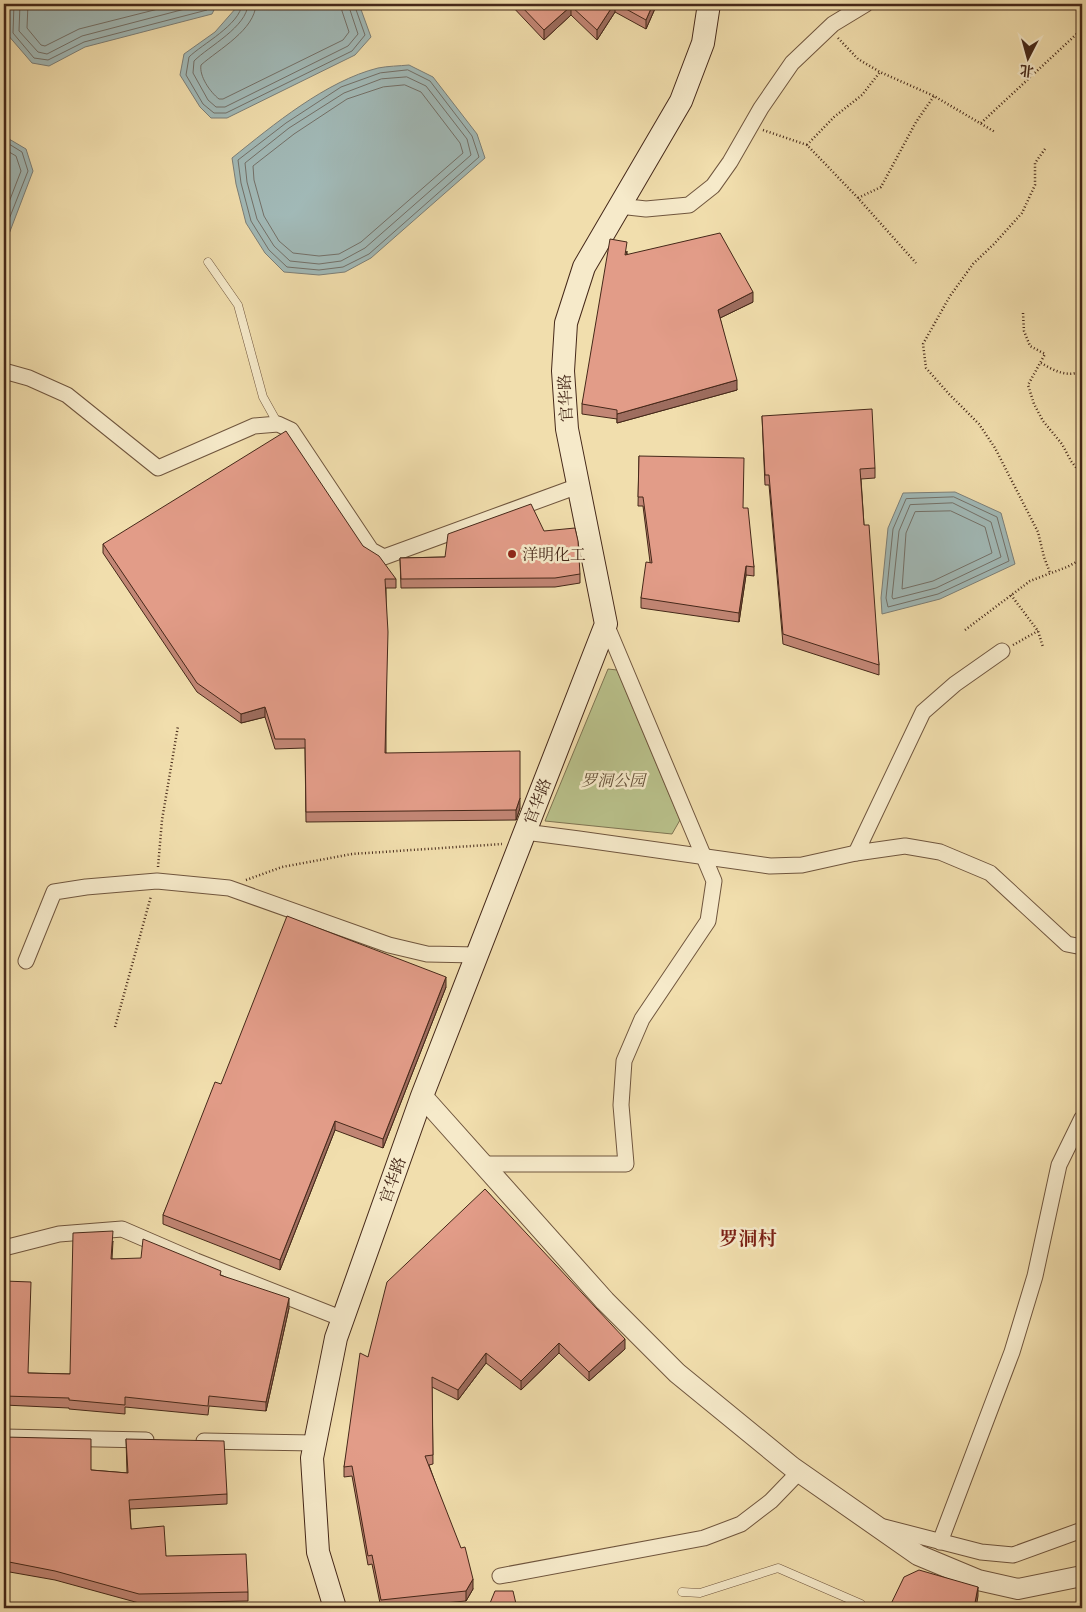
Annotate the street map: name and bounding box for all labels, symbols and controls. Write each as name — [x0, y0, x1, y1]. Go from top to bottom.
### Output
north arrow — [1004, 32, 1054, 82]
text: 北 — [1019, 60, 1035, 82]
street label: 官华路 — [552, 373, 578, 423]
place label: 洋明化工 — [522, 542, 586, 566]
marker: 洋明化工 — [506, 548, 518, 560]
park label: 罗洞公园 — [581, 768, 648, 792]
street label: 官华路 — [517, 774, 557, 828]
street label: 官华路 — [373, 1153, 411, 1207]
district label: 罗洞村 — [719, 1224, 777, 1252]

